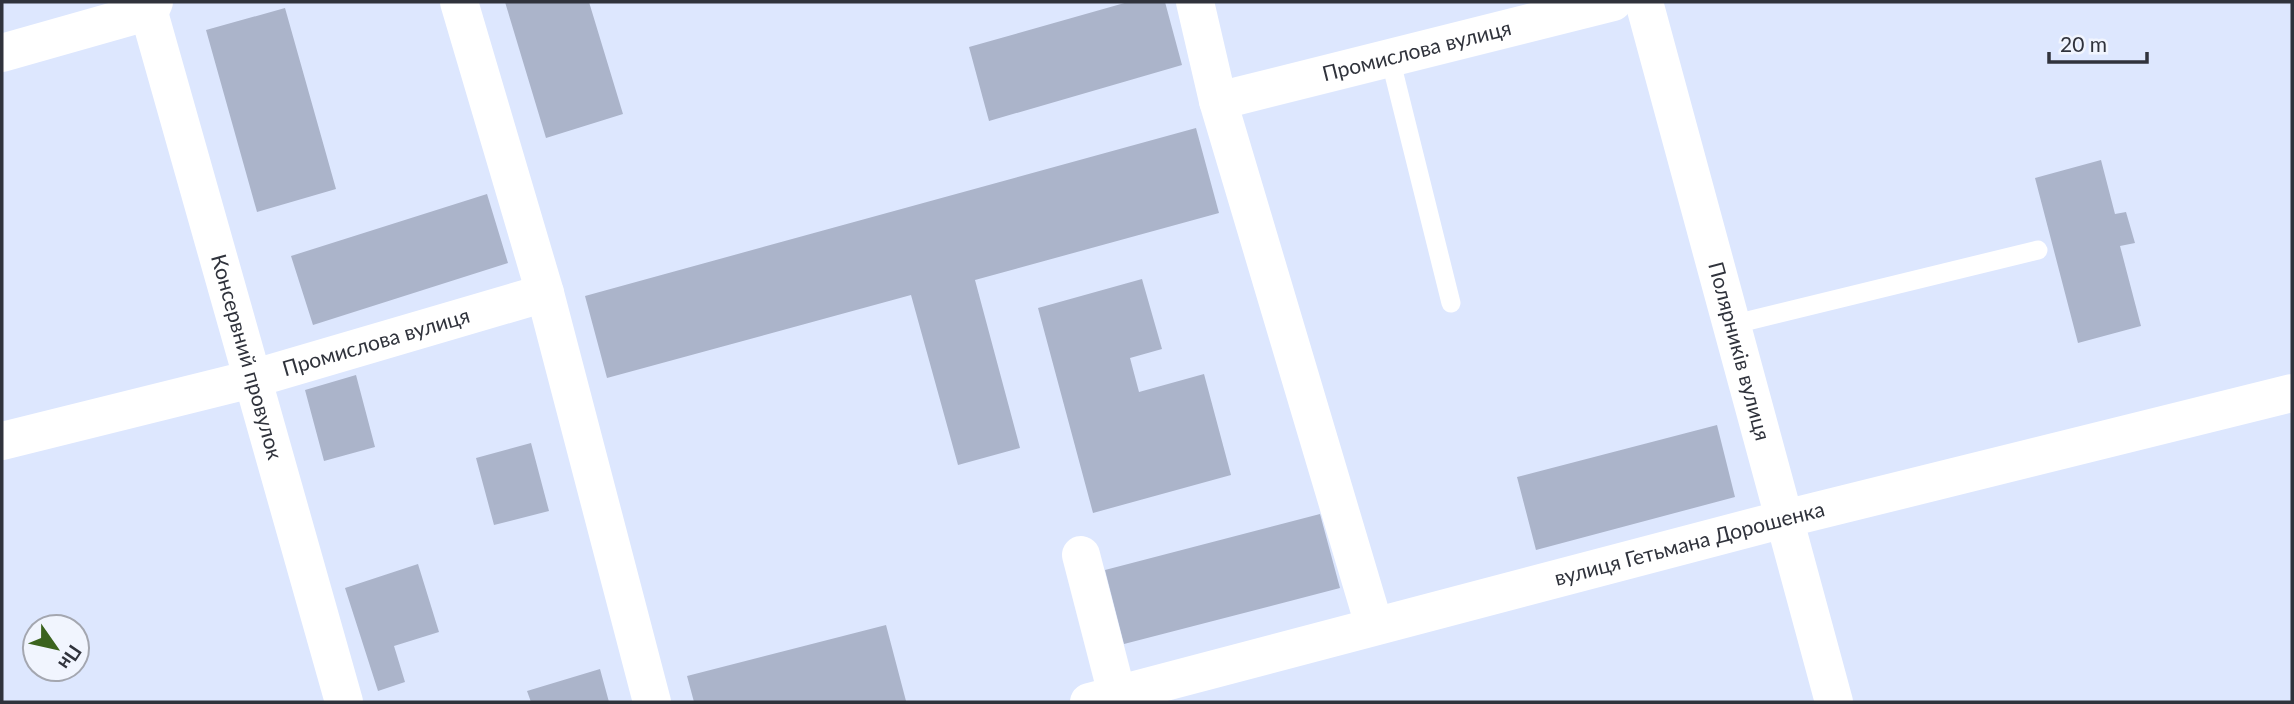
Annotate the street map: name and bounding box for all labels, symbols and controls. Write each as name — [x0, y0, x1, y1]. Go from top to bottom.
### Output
street label: Промислова вулиця — [1319, 14, 1514, 85]
scale bar — [2049, 21, 2147, 65]
text: 20 m — [2060, 31, 2107, 56]
street label: Консервний провулок — [207, 251, 289, 462]
street label: Полярників вулиця — [1704, 259, 1776, 443]
street label: Промислова вулиця — [279, 302, 472, 380]
street label: вулиця Гетьмана Дорошенка — [1551, 495, 1827, 590]
north arrow — [21, 613, 91, 683]
text: Пн — [54, 641, 87, 675]

